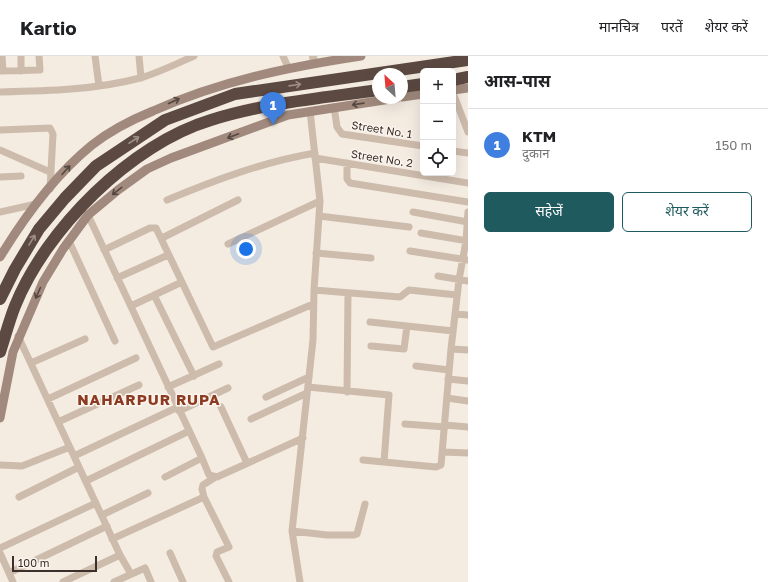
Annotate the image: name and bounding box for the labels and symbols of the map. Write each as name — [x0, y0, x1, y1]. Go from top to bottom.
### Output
north arrow — [372, 68, 408, 104]
one-way arrow — [288, 81, 301, 89]
pin: 1 — [260, 92, 286, 125]
one-way arrow — [168, 97, 180, 104]
one-way arrow — [352, 100, 365, 108]
street label: Street No. 1 — [351, 118, 413, 140]
one-way arrow — [228, 132, 240, 140]
one-way arrow — [128, 136, 139, 144]
street label: Street No. 2 — [350, 147, 414, 169]
one-way arrow — [61, 165, 71, 175]
one-way arrow — [111, 187, 122, 195]
one-way arrow — [28, 235, 36, 246]
your location — [236, 239, 256, 259]
one-way arrow — [34, 286, 41, 298]
district label: NAHARPUR RUPA — [77, 390, 221, 408]
scale bar — [12, 554, 97, 573]

